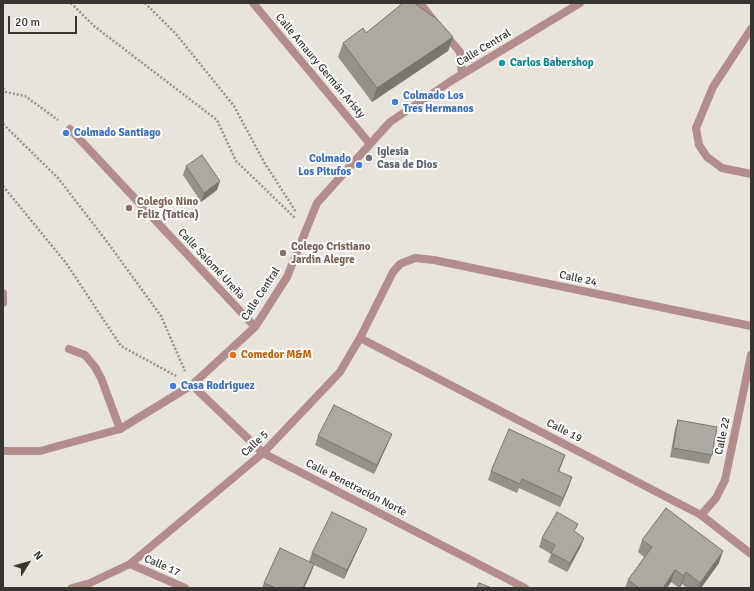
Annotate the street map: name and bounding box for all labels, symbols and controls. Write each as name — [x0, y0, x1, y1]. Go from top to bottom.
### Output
scale bar — [10, 8, 79, 34]
street label: Calle Amaury Germán Aristy — [272, 11, 368, 121]
text: 20 m — [15, 15, 40, 30]
street label: Calle Central — [454, 27, 514, 69]
place label: Carlos Babershop — [510, 56, 594, 70]
marker: Carlos Babershop — [497, 58, 507, 68]
place label: Colmado Los Tres Hermanos — [403, 89, 474, 115]
marker: Colmado Los Tres Hermanos — [390, 97, 400, 107]
place label: Colmado Santiago — [74, 126, 161, 140]
marker: Colmado Santiago — [61, 128, 71, 138]
place label: Iglesia Casa de Dios — [377, 145, 437, 171]
place label: Colmado Los Pitufos — [298, 152, 351, 178]
marker: Iglesia Casa de Dios — [364, 153, 374, 163]
marker: Colmado Los Pitufos — [354, 160, 364, 170]
place label: Colegio Nino Feliz (Tatica) — [137, 195, 199, 221]
marker: Colegio Nino Feliz (Tatica) — [124, 203, 134, 213]
street label: Calle Salomé Ureña — [175, 226, 247, 302]
place label: Colego Cristiano Jardin Alegre — [291, 240, 371, 266]
marker: Colego Cristiano Jardin Alegre — [278, 248, 288, 258]
street label: Calle Central — [239, 265, 283, 323]
street label: Calle 24 — [558, 269, 598, 289]
place label: Comedor M&M — [241, 348, 312, 362]
marker: Comedor M&M — [228, 350, 238, 360]
place label: Casa Rodriguez — [181, 379, 255, 393]
marker: Casa Rodriguez — [168, 381, 178, 391]
street label: Calle 19 — [544, 416, 584, 446]
street label: Calle 22 — [713, 416, 733, 456]
street label: Calle 5 — [239, 428, 271, 460]
street label: Calle Penetración Norte — [303, 457, 409, 519]
north arrow — [8, 543, 48, 583]
text: N — [30, 549, 45, 562]
street label: Calle 17 — [142, 552, 182, 580]

